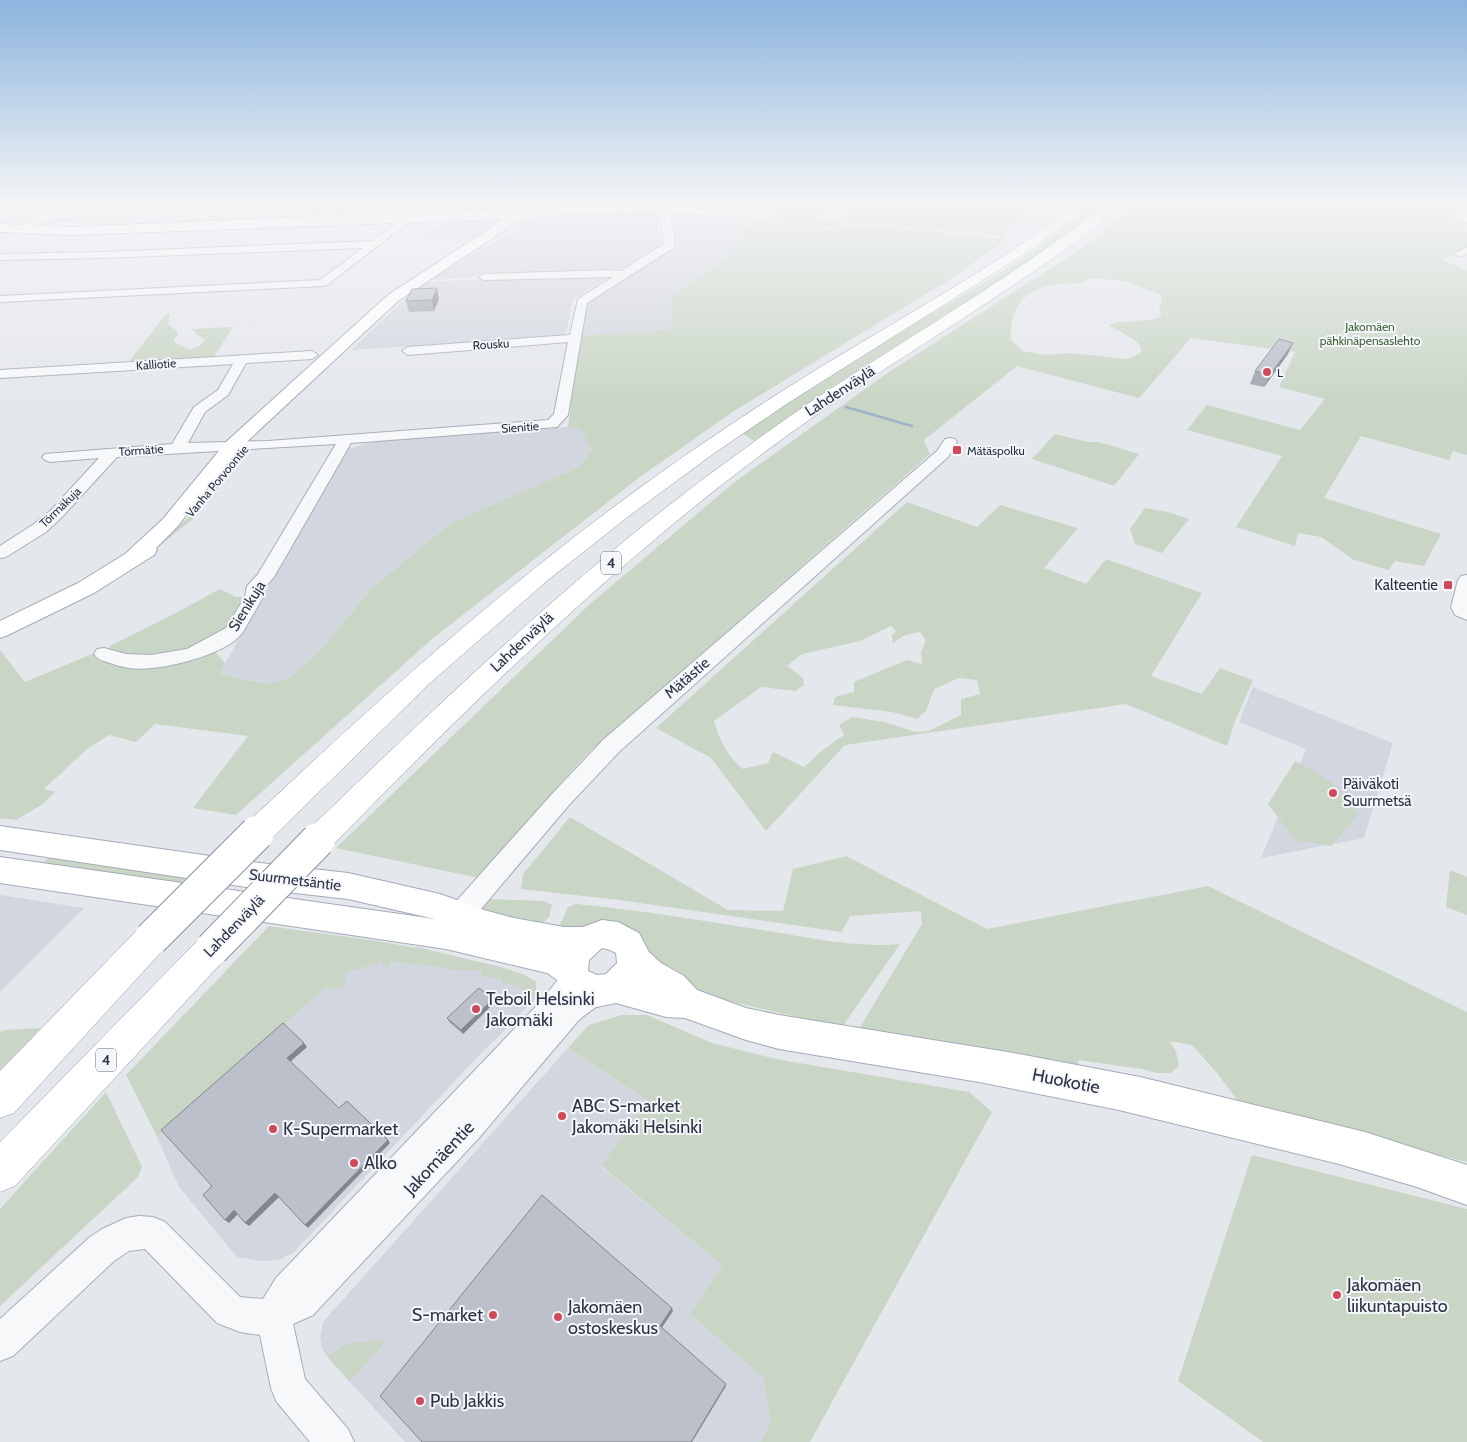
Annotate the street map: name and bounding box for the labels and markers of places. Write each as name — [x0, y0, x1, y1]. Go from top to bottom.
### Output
place label: L — [1277, 365, 1283, 380]
marker: L — [1261, 366, 1273, 378]
place label: Mätäspolku — [967, 443, 1025, 458]
marker: Mätäspolku — [951, 444, 963, 456]
place label: Kalteentie — [1374, 576, 1438, 594]
marker: Kalteentie — [1442, 579, 1454, 591]
place label: Päiväkoti Suurmetsä — [1343, 775, 1412, 810]
marker: Päiväkoti Suurmetsä — [1327, 787, 1339, 799]
place label: Teboil Helsinki Jakomäki — [485, 988, 595, 1031]
marker: Teboil Helsinki Jakomäki — [470, 1003, 482, 1015]
place label: ABC S-market Jakomäki Helsinki — [571, 1095, 702, 1138]
marker: ABC S-market Jakomäki Helsinki — [556, 1110, 568, 1122]
place label: K-Supermarket — [283, 1118, 398, 1140]
marker: K-Supermarket — [267, 1123, 279, 1135]
place label: Alko — [364, 1152, 397, 1174]
marker: Alko — [348, 1157, 360, 1169]
place label: Jakomäen liikuntapuisto — [1346, 1274, 1448, 1317]
marker: Jakomäen liikuntapuisto — [1331, 1289, 1343, 1301]
place label: Jakomäen ostoskeskus — [567, 1296, 658, 1339]
place label: S-market — [412, 1304, 483, 1326]
marker: S-market — [487, 1309, 499, 1321]
marker: Jakomäen ostoskeskus — [552, 1311, 564, 1323]
place label: Pub Jakkis — [430, 1390, 504, 1412]
marker: Pub Jakkis — [414, 1395, 426, 1407]

